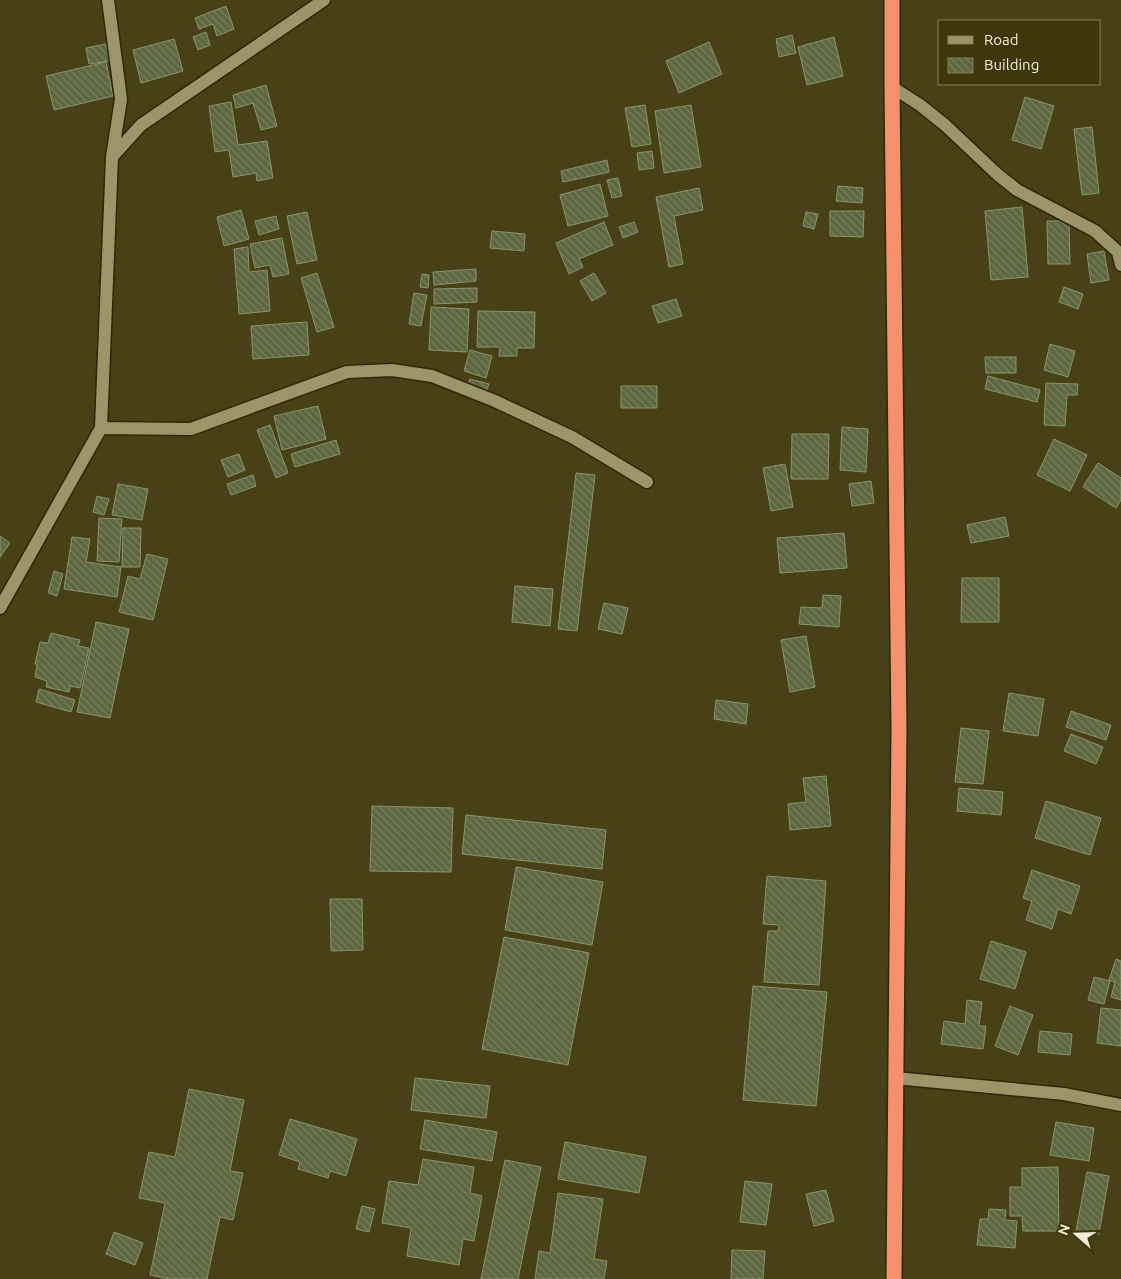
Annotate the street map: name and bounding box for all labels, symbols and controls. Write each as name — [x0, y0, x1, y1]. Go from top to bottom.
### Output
legend — [938, 20, 1101, 85]
text: Road — [984, 31, 1019, 48]
text: Building — [984, 56, 1039, 73]
north arrow — [1051, 1209, 1101, 1259]
text: N — [1054, 1222, 1073, 1237]

